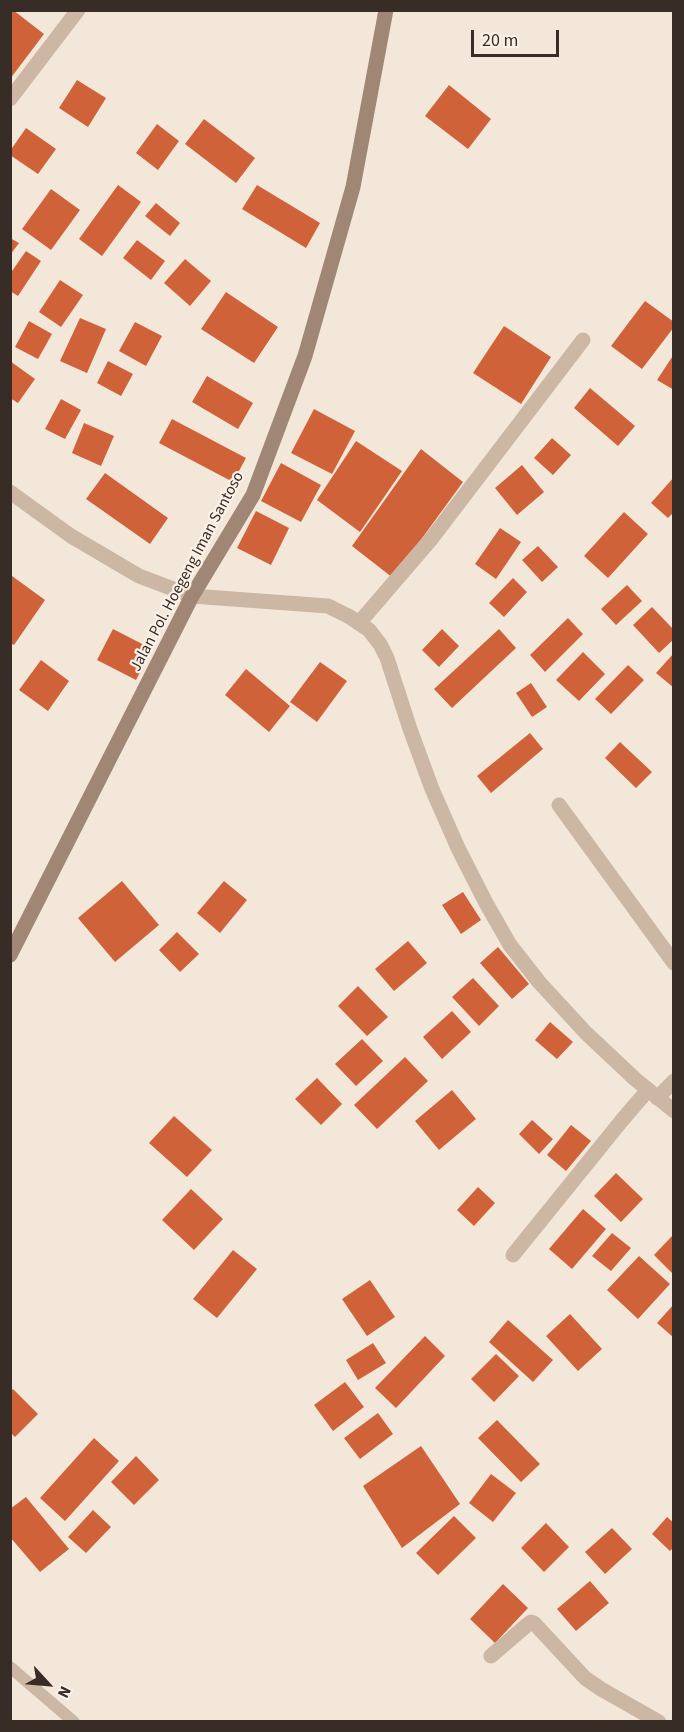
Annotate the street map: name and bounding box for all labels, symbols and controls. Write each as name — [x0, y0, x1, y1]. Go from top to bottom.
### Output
scale bar — [474, 18, 562, 56]
text: 20 m — [482, 28, 518, 53]
street label: Jalan Pol. Hoegeng Iman Santoso — [127, 469, 249, 675]
north arrow — [18, 1654, 78, 1714]
text: N — [52, 1682, 76, 1701]

